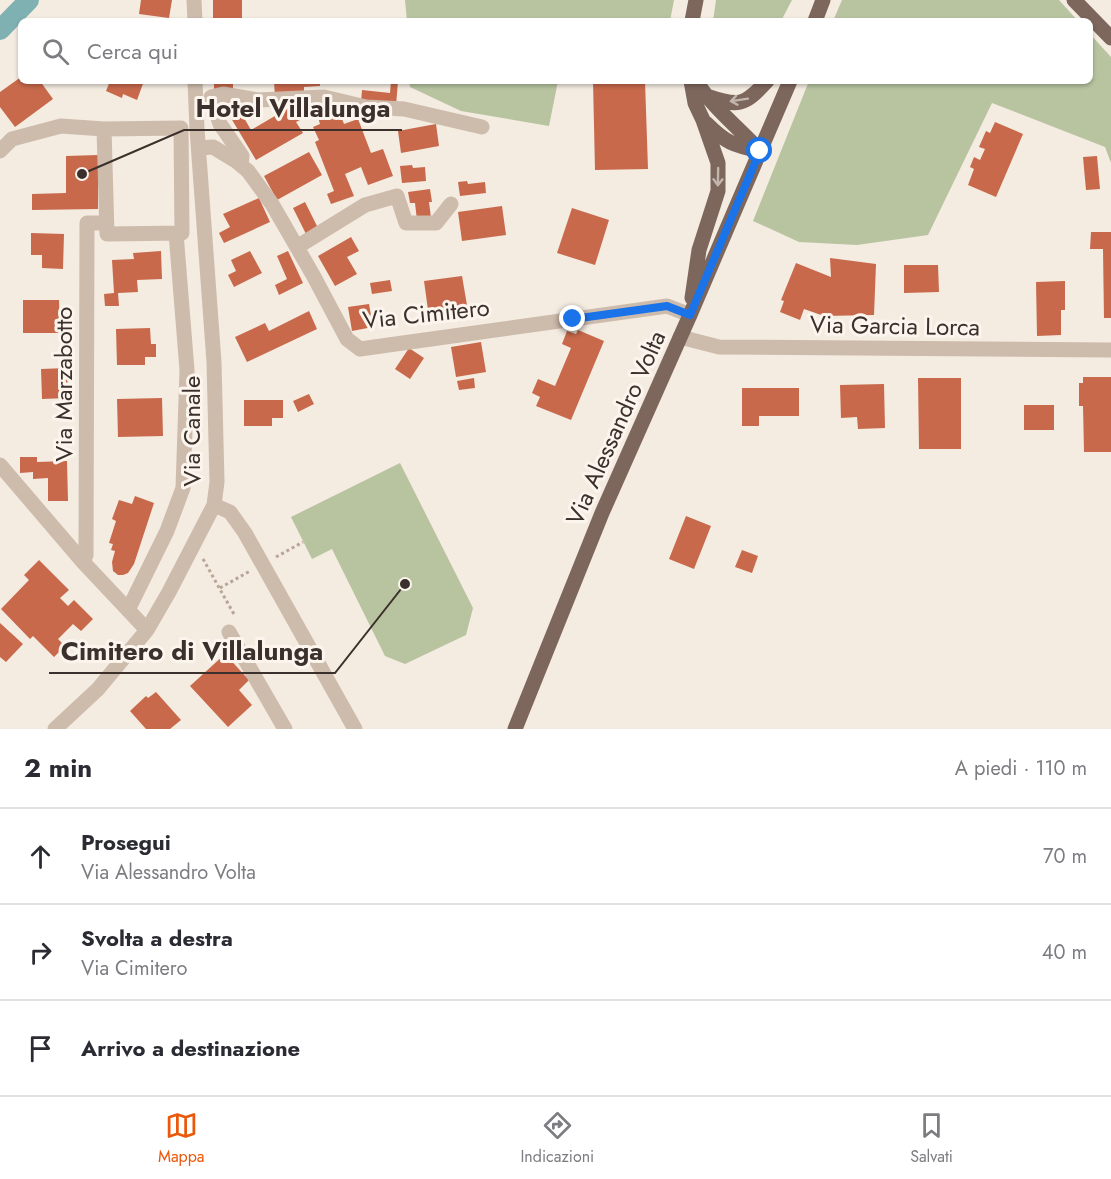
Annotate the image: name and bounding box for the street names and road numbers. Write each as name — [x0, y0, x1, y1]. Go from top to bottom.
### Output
street label: Via Cimitero — [361, 289, 491, 338]
street label: Via Marzabotto — [46, 307, 81, 461]
street label: Via Garcia Lorca — [810, 307, 980, 344]
street label: Via Alessandro Volta — [557, 325, 674, 531]
street label: Via Canale — [174, 376, 209, 486]

